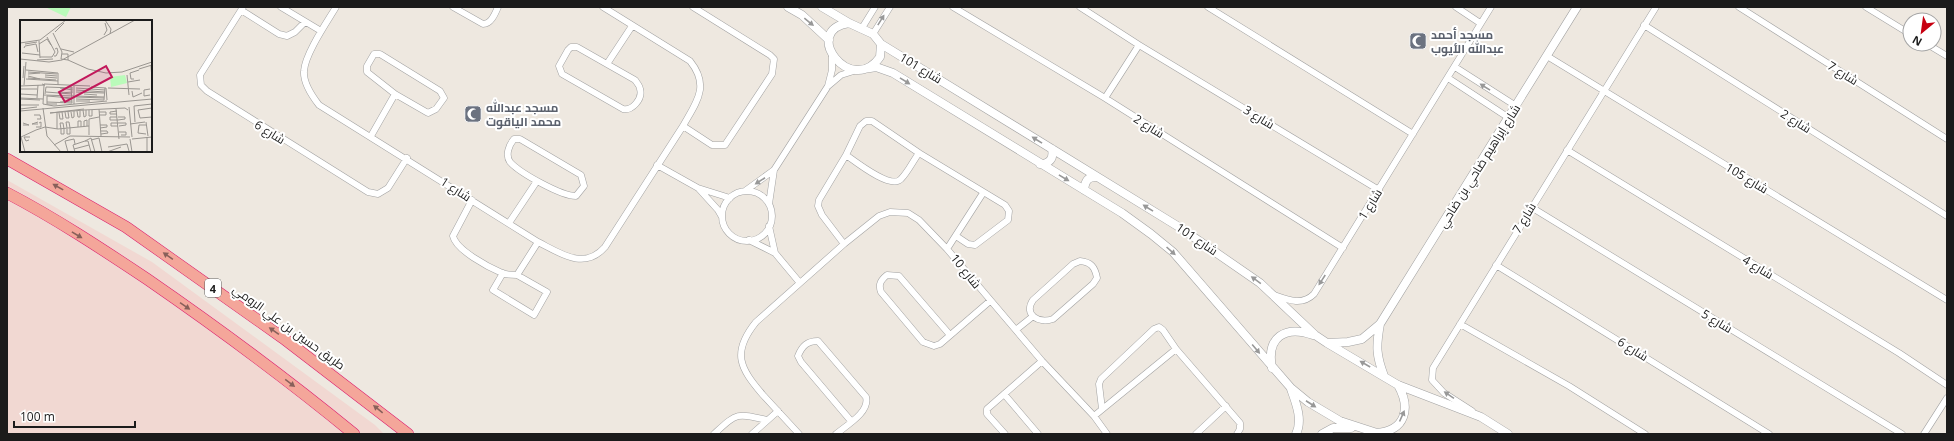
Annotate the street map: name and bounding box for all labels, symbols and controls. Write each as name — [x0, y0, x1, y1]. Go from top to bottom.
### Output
north arrow — [1902, 12, 1942, 52]
one-way arrow — [877, 15, 885, 26]
one-way arrow — [804, 17, 815, 26]
inset map — [20, 20, 152, 152]
place label: مسجد أحمد عبدالله الأيوب — [1431, 26, 1504, 57]
mosque icon: مسجد أحمد عبدالله الأيوب — [1408, 31, 1428, 51]
text: N — [1909, 32, 1924, 50]
street label: شارع 101 — [896, 49, 946, 87]
street label: شارع 7 — [1824, 57, 1862, 89]
one-way arrow — [900, 77, 910, 85]
one-way arrow — [1479, 83, 1491, 90]
place label: مسجد عبدالله محمد الياقوت — [486, 99, 561, 130]
street label: شارع 3 — [1240, 101, 1278, 133]
street label: شارع إبراهيم ضاحي بن ضاحي — [1434, 101, 1526, 232]
mosque icon: مسجد عبدالله محمد الياقوت — [463, 104, 483, 124]
street label: شارع 2 — [1777, 105, 1815, 137]
street label: شارع 2 — [1130, 110, 1168, 142]
street label: شارع 6 — [251, 116, 289, 148]
one-way arrow — [1031, 136, 1043, 143]
street label: شارع 105 — [1722, 159, 1772, 197]
street label: شارع 1 — [437, 173, 475, 205]
one-way arrow — [1059, 174, 1069, 182]
one-way arrow — [755, 177, 765, 185]
one-way arrow — [52, 184, 64, 191]
street label: شارع 1 — [1354, 185, 1386, 223]
street label: شارع 7 — [1508, 199, 1540, 237]
one-way arrow — [1142, 204, 1154, 211]
street label: شارع 101 — [1173, 219, 1221, 259]
one-way arrow — [71, 231, 83, 238]
one-way arrow — [1166, 246, 1176, 256]
street label: شارع 10 — [947, 250, 985, 292]
street label: شارع 4 — [1739, 251, 1777, 283]
one-way arrow — [162, 252, 173, 260]
one-way arrow — [1318, 275, 1326, 285]
one-way arrow — [1251, 276, 1262, 284]
road number: 4 — [205, 279, 221, 297]
street label: طريق حسين بن علي الرومي — [228, 280, 349, 375]
one-way arrow — [180, 302, 191, 310]
street label: شارع 5 — [1698, 305, 1736, 337]
one-way arrow — [269, 327, 279, 335]
street label: شارع 6 — [1614, 333, 1652, 365]
one-way arrow — [1252, 344, 1261, 355]
one-way arrow — [1359, 361, 1371, 368]
one-way arrow — [285, 379, 295, 387]
one-way arrow — [1443, 391, 1454, 399]
one-way arrow — [1306, 400, 1317, 408]
scale bar — [14, 403, 135, 429]
one-way arrow — [372, 405, 383, 414]
text: 100 m — [20, 408, 55, 425]
one-way arrow — [1400, 410, 1406, 422]

